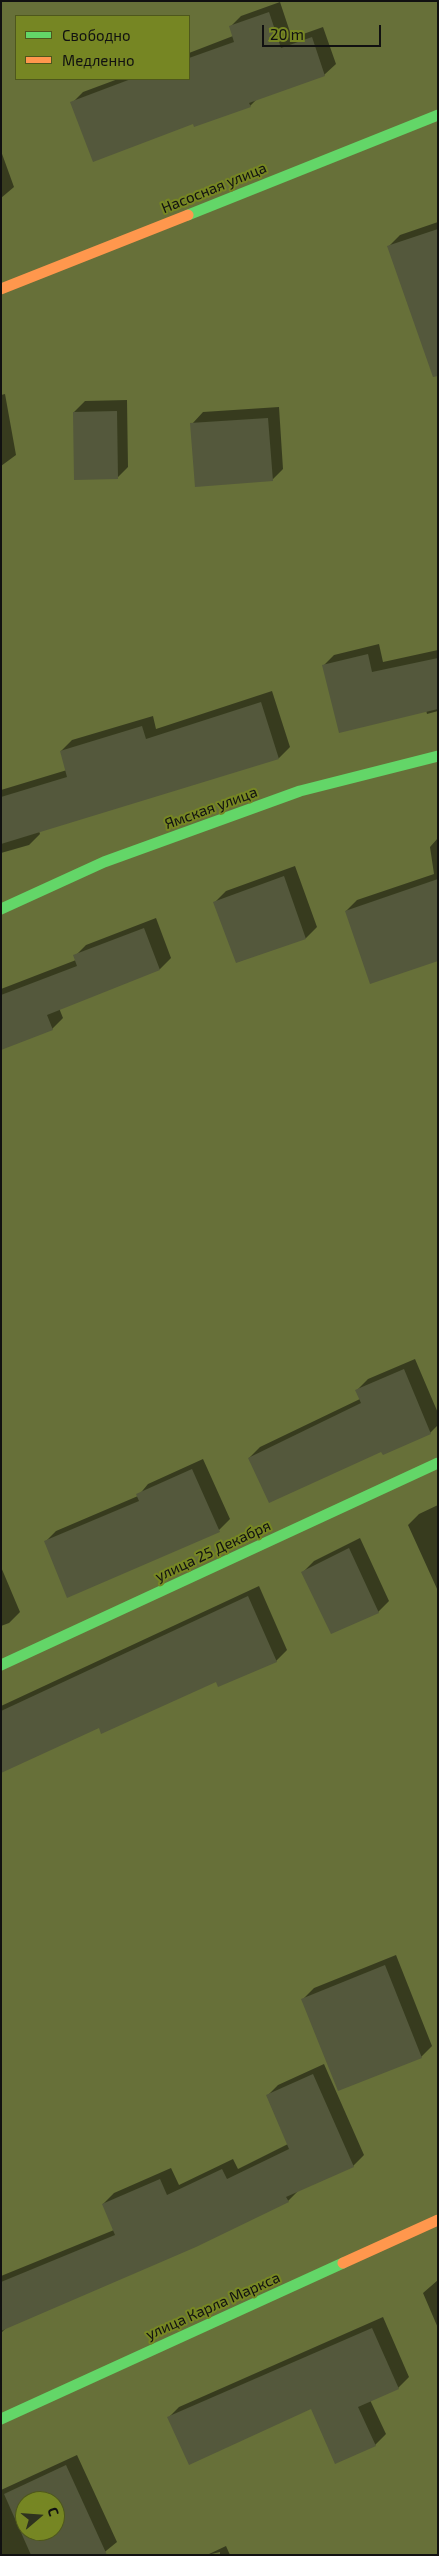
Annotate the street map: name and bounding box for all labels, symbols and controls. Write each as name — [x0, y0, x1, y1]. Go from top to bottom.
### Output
legend — [15, 15, 190, 80]
scale bar — [264, 15, 383, 47]
text: 20 m — [270, 25, 304, 43]
text: Свободно — [62, 26, 131, 44]
text: Медленно — [62, 51, 135, 69]
street label: Насосная улица — [159, 159, 269, 217]
street label: Ямская улица — [162, 783, 260, 833]
street label: улица 25 Декабря — [152, 1516, 274, 1586]
street label: улица Карла Маркса — [143, 2268, 283, 2344]
north arrow — [15, 2491, 65, 2541]
text: С — [44, 2505, 63, 2518]

